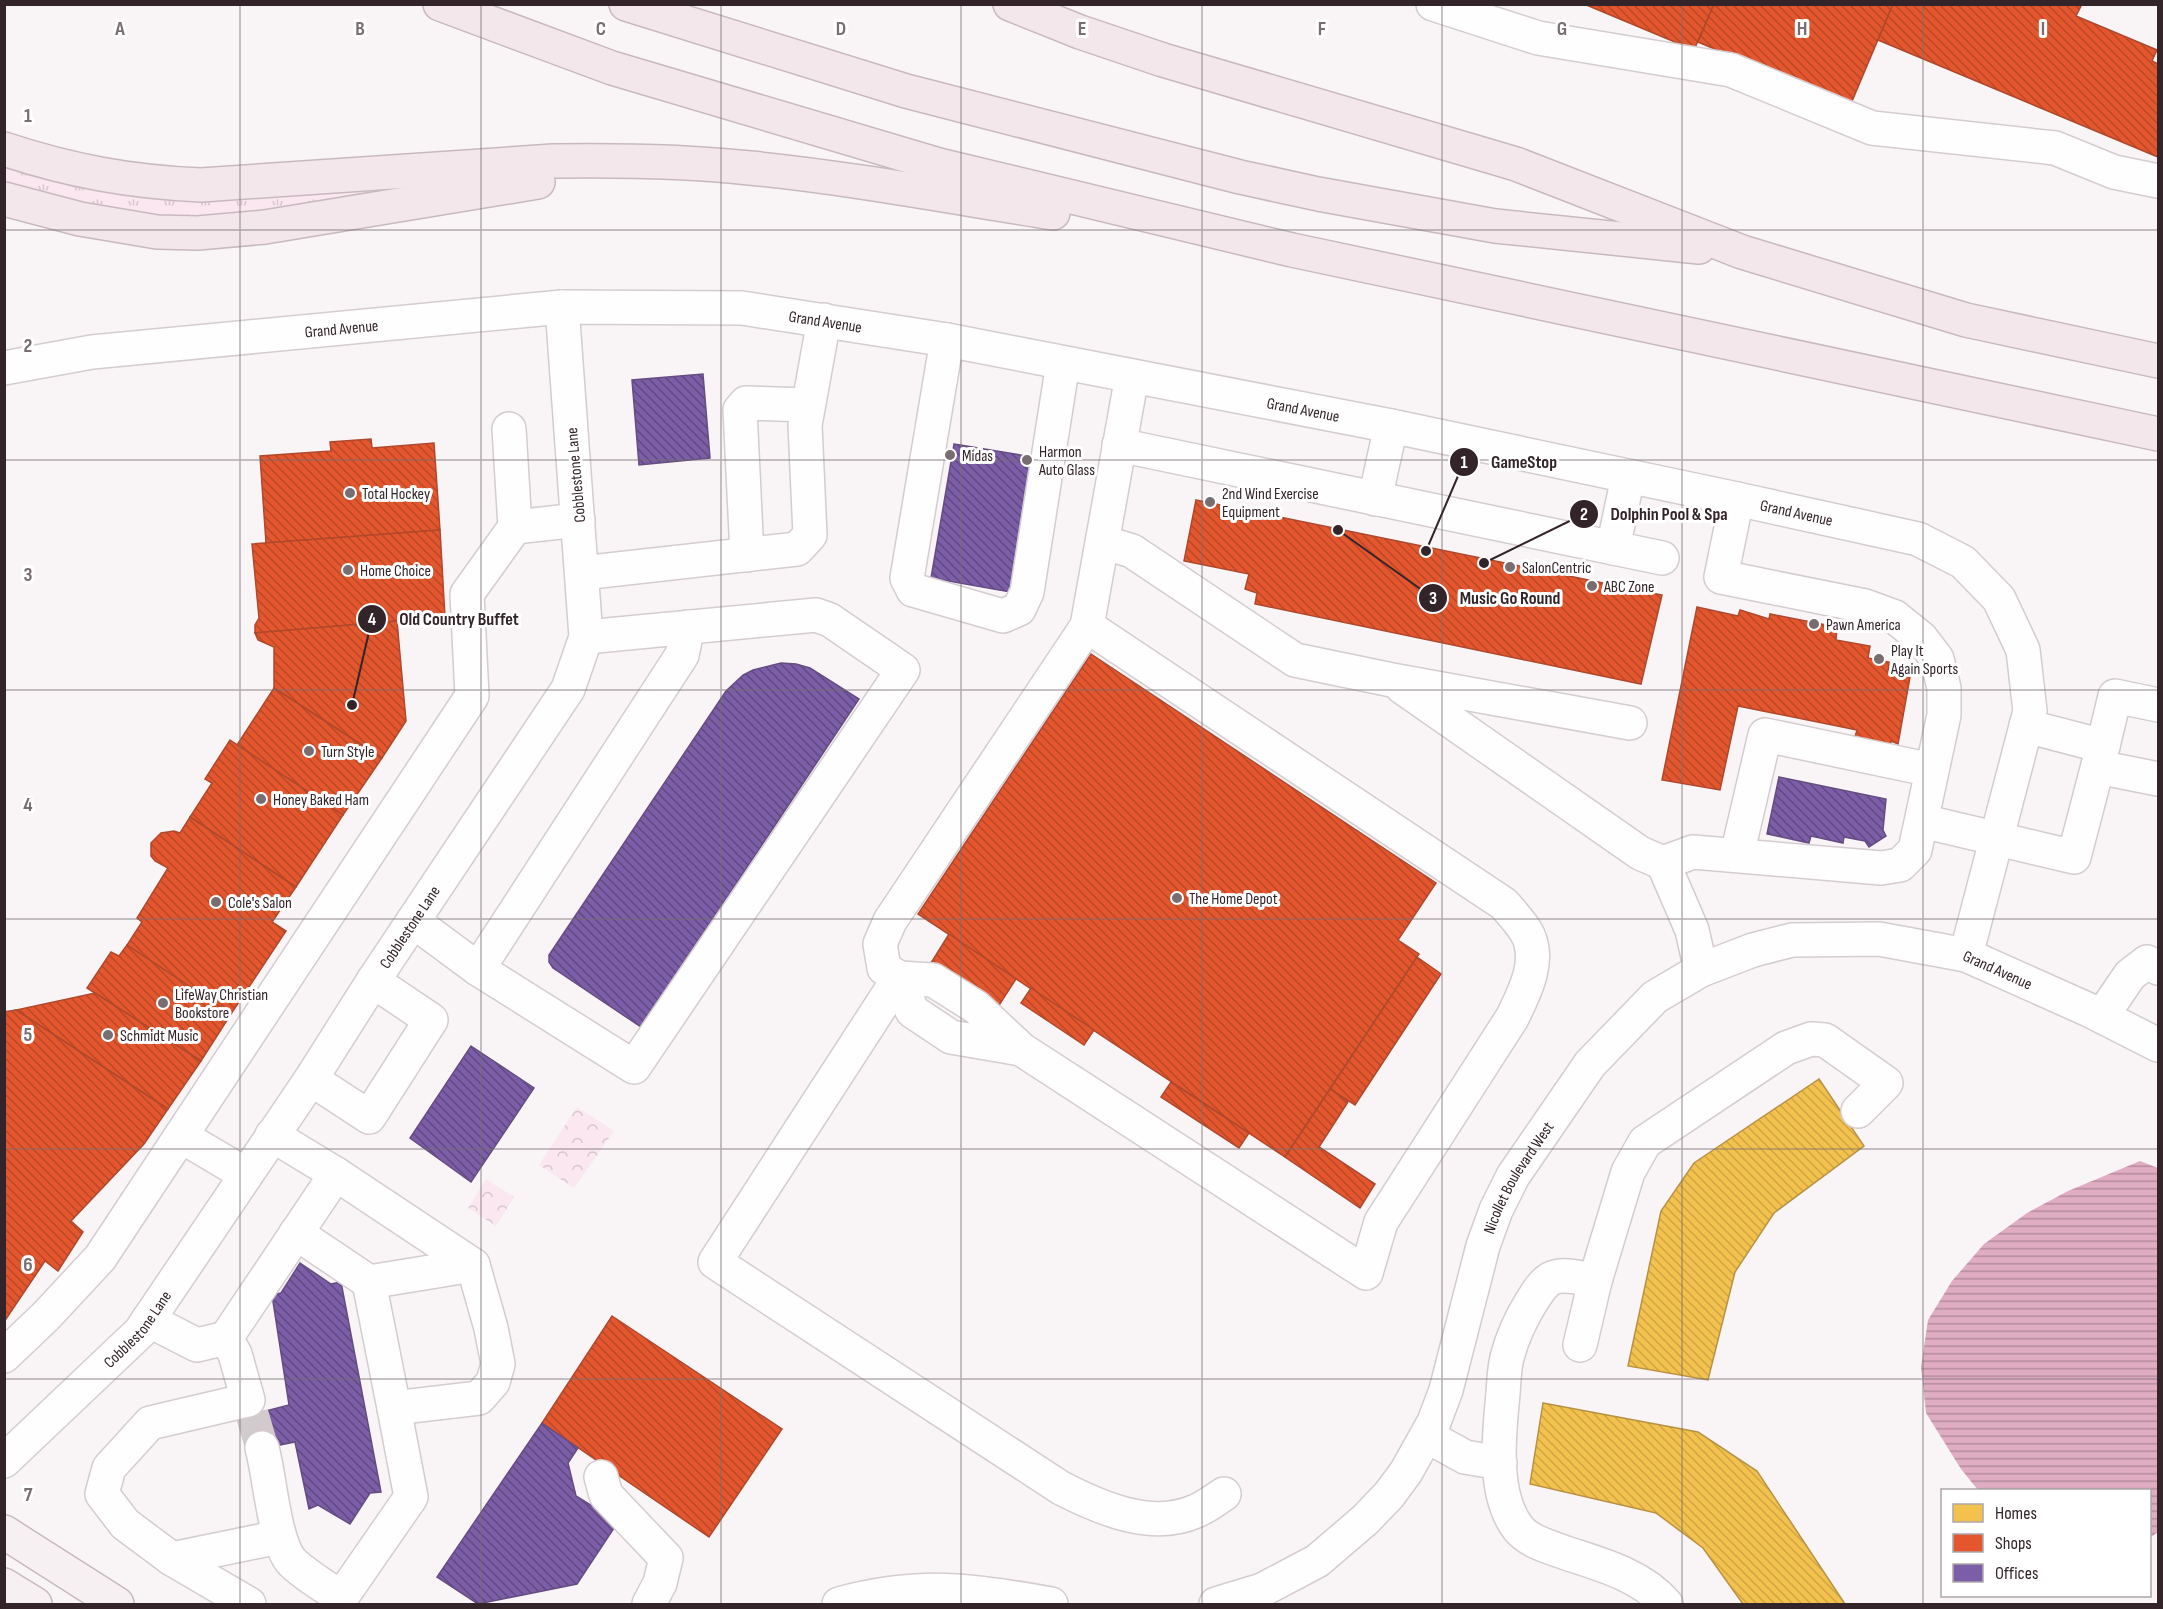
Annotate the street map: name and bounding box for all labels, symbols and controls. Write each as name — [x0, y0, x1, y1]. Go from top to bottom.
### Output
text: A — [114, 17, 125, 41]
text: B — [355, 17, 365, 41]
text: C — [596, 17, 606, 41]
text: D — [836, 17, 846, 41]
text: E — [1078, 17, 1086, 41]
text: F — [1318, 17, 1326, 41]
text: G — [1557, 17, 1567, 41]
text: H — [1797, 17, 1807, 41]
text: I — [2041, 17, 2045, 41]
text: 1 — [24, 104, 32, 128]
street label: Grand Avenue — [787, 307, 863, 338]
street label: Grand Avenue — [304, 317, 379, 343]
text: 2 — [24, 334, 32, 358]
street label: Grand Avenue — [1265, 394, 1341, 427]
street label: Cobblestone Lane — [563, 427, 590, 523]
place label: Harmon Auto Glass — [1038, 443, 1095, 480]
callout: GameStop — [1449, 444, 1569, 480]
place label: Midas — [962, 447, 993, 466]
marker: Midas — [943, 448, 957, 462]
text: 1 — [1460, 452, 1468, 473]
text: GameStop — [1491, 452, 1557, 473]
marker: Harmon Auto Glass — [1020, 453, 1034, 467]
place label: Total Hockey — [362, 485, 430, 504]
place label: 2nd Wind Exercise Equipment — [1222, 485, 1319, 522]
marker: Total Hockey — [343, 486, 357, 500]
marker: 2nd Wind Exercise Equipment — [1203, 495, 1217, 509]
callout: Dolphin Pool & Spa — [1569, 496, 1740, 532]
street label: Grand Avenue — [1758, 496, 1834, 531]
text: 2 — [1580, 504, 1588, 525]
text: Dolphin Pool & Spa — [1610, 504, 1728, 525]
place label: SalonCentric — [1522, 559, 1591, 578]
marker: SalonCentric — [1503, 560, 1517, 574]
place label: Home Choice — [360, 562, 431, 581]
text: 3 — [24, 563, 33, 587]
marker: Home Choice — [341, 563, 355, 577]
place label: ABC Zone — [1603, 578, 1655, 597]
marker: ABC Zone — [1585, 579, 1599, 593]
callout: Music Go Round — [1418, 580, 1573, 616]
text: 3 — [1429, 588, 1437, 609]
text: Music Go Round — [1460, 588, 1560, 609]
callout: Old Country Buffet — [357, 601, 531, 637]
text: 4 — [368, 609, 377, 630]
text: Old Country Buffet — [399, 609, 519, 630]
place label: Pawn America — [1826, 616, 1901, 635]
marker: Pawn America — [1807, 617, 1821, 631]
place label: Play It Again Sports — [1890, 642, 1958, 679]
marker: Play It Again Sports — [1872, 652, 1886, 666]
place label: Turn Style — [321, 743, 374, 762]
marker: Turn Style — [302, 744, 316, 758]
place label: Honey Baked Ham — [273, 791, 369, 810]
marker: Honey Baked Ham — [254, 792, 268, 806]
text: 4 — [23, 793, 33, 817]
street label: Cobblestone Lane — [376, 883, 445, 973]
place label: The Home Depot — [1189, 890, 1278, 909]
marker: The Home Depot — [1170, 891, 1184, 905]
place label: Cole's Salon — [228, 894, 292, 913]
marker: Cole's Salon — [209, 895, 223, 909]
street label: Grand Avenue — [1960, 947, 2035, 994]
place label: LifeWay Christian Bookstore — [175, 986, 268, 1023]
marker: LifeWay Christian Bookstore — [156, 996, 170, 1010]
text: 5 — [24, 1023, 33, 1047]
place label: Schmidt Music — [120, 1027, 199, 1046]
marker: Schmidt Music — [101, 1028, 115, 1042]
street label: Nicollet Boulevard West — [1480, 1118, 1559, 1237]
text: 6 — [23, 1253, 33, 1277]
street label: Cobblestone Lane — [100, 1288, 176, 1372]
text: 7 — [24, 1483, 33, 1507]
legend — [1941, 1489, 2151, 1597]
text: Homes — [1995, 1503, 2037, 1524]
text: Shops — [1995, 1533, 2032, 1554]
text: Offices — [1995, 1563, 2038, 1584]

